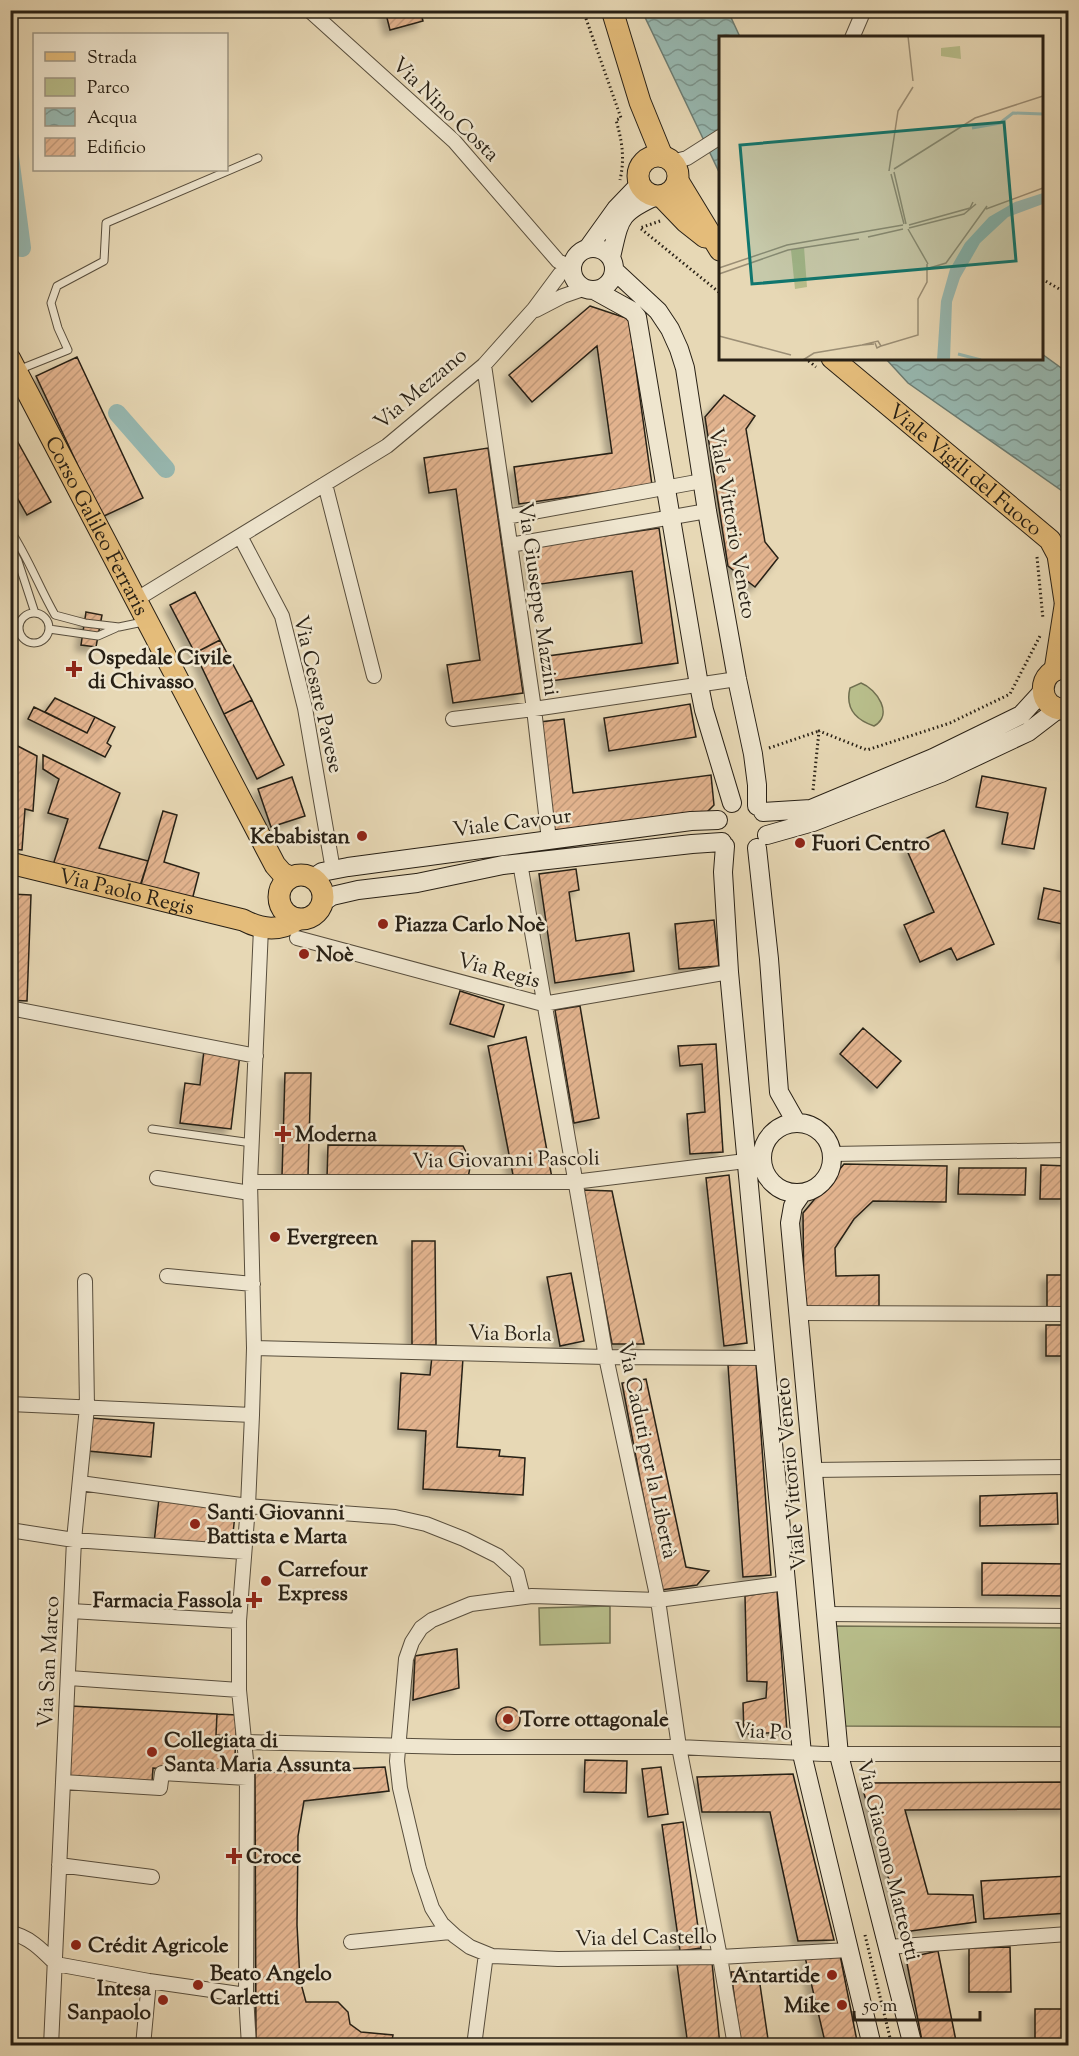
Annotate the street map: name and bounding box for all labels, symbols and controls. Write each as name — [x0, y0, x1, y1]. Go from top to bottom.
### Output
legend — [33, 33, 228, 171]
inset map — [719, 36, 1043, 360]
text: Strada — [87, 46, 137, 72]
street label: Via Nino Costa — [384, 51, 505, 170]
text: Parco — [87, 76, 130, 102]
text: Acqua — [87, 106, 137, 132]
text: Edificio — [87, 136, 146, 162]
street label: Via Mezzano — [368, 341, 475, 438]
street label: Viale Vigili del Fuoco — [881, 398, 1048, 544]
street label: Viale Vittorio Veneto — [699, 425, 763, 621]
street label: Corso Galileo Ferraris — [36, 432, 155, 621]
street label: Via Giuseppe Mazzini — [509, 500, 565, 698]
street label: Via Cesare Pavese — [284, 613, 350, 776]
place label: Ospedale Civile di Chivasso — [88, 644, 232, 698]
marker: Ospedale Civile di Chivasso — [65, 660, 83, 678]
street label: Viale Cavour — [451, 802, 573, 846]
place label: Kebabistan — [250, 823, 351, 853]
marker: Kebabistan — [355, 829, 369, 843]
place label: Fuori Centro — [812, 830, 931, 860]
marker: Fuori Centro — [793, 836, 807, 850]
street label: Via Paolo Regis — [55, 862, 197, 924]
place label: Piazza Carlo Noè — [395, 911, 546, 941]
marker: Piazza Carlo Noè — [376, 917, 390, 931]
place label: Noè — [316, 941, 354, 971]
marker: Noè — [297, 947, 311, 961]
street label: Via Regis — [454, 947, 543, 997]
place label: Moderna — [295, 1121, 377, 1151]
marker: Moderna — [276, 1127, 290, 1141]
street label: Via Giovanni Pascoli — [412, 1144, 600, 1178]
place label: Evergreen — [287, 1224, 378, 1254]
marker: Evergreen — [268, 1230, 282, 1244]
street label: Via Borla — [468, 1319, 552, 1351]
street label: Via Caduti per la Libertà — [608, 1339, 684, 1562]
street label: Viale Vittorio Veneto — [769, 1376, 815, 1572]
place label: Santi Giovanni Battista e Marta — [207, 1499, 348, 1553]
marker: Santi Giovanni Battista e Marta — [188, 1517, 202, 1531]
place label: Carrefour Express — [278, 1556, 368, 1610]
marker: Carrefour Express — [259, 1574, 273, 1588]
place label: Farmacia Fassola — [93, 1587, 242, 1617]
marker: Farmacia Fassola — [247, 1593, 261, 1607]
street label: Via San Marco — [32, 1595, 68, 1729]
place label: Torre ottagonale — [520, 1706, 669, 1736]
marker: Torre ottagonale — [501, 1712, 515, 1726]
street label: Via Po — [733, 1716, 793, 1750]
place label: Collegiata di Santa Maria Assunta — [164, 1727, 351, 1781]
marker: Collegiata di Santa Maria Assunta — [145, 1745, 159, 1759]
street label: Via Giacomo Matteotti — [847, 1756, 927, 1965]
place label: Croce — [246, 1843, 301, 1873]
marker: Croce — [227, 1849, 241, 1863]
street label: Via del Castello — [575, 1923, 717, 1955]
place label: Crédit Agricole — [88, 1932, 229, 1962]
marker: Crédit Agricole — [69, 1938, 83, 1952]
place label: Beato Angelo Carletti — [210, 1960, 332, 2014]
place label: Antartide — [732, 1962, 820, 1992]
marker: Antartide — [825, 1968, 839, 1982]
place label: Intesa Sanpaolo — [67, 1975, 152, 2029]
marker: Beato Angelo Carletti — [191, 1978, 205, 1992]
scale bar — [854, 1984, 980, 2022]
place label: Mike — [784, 1992, 830, 2022]
marker: Intesa Sanpaolo — [156, 1993, 170, 2007]
text: 50 m — [862, 1994, 898, 2020]
marker: Mike — [835, 1998, 849, 2012]

